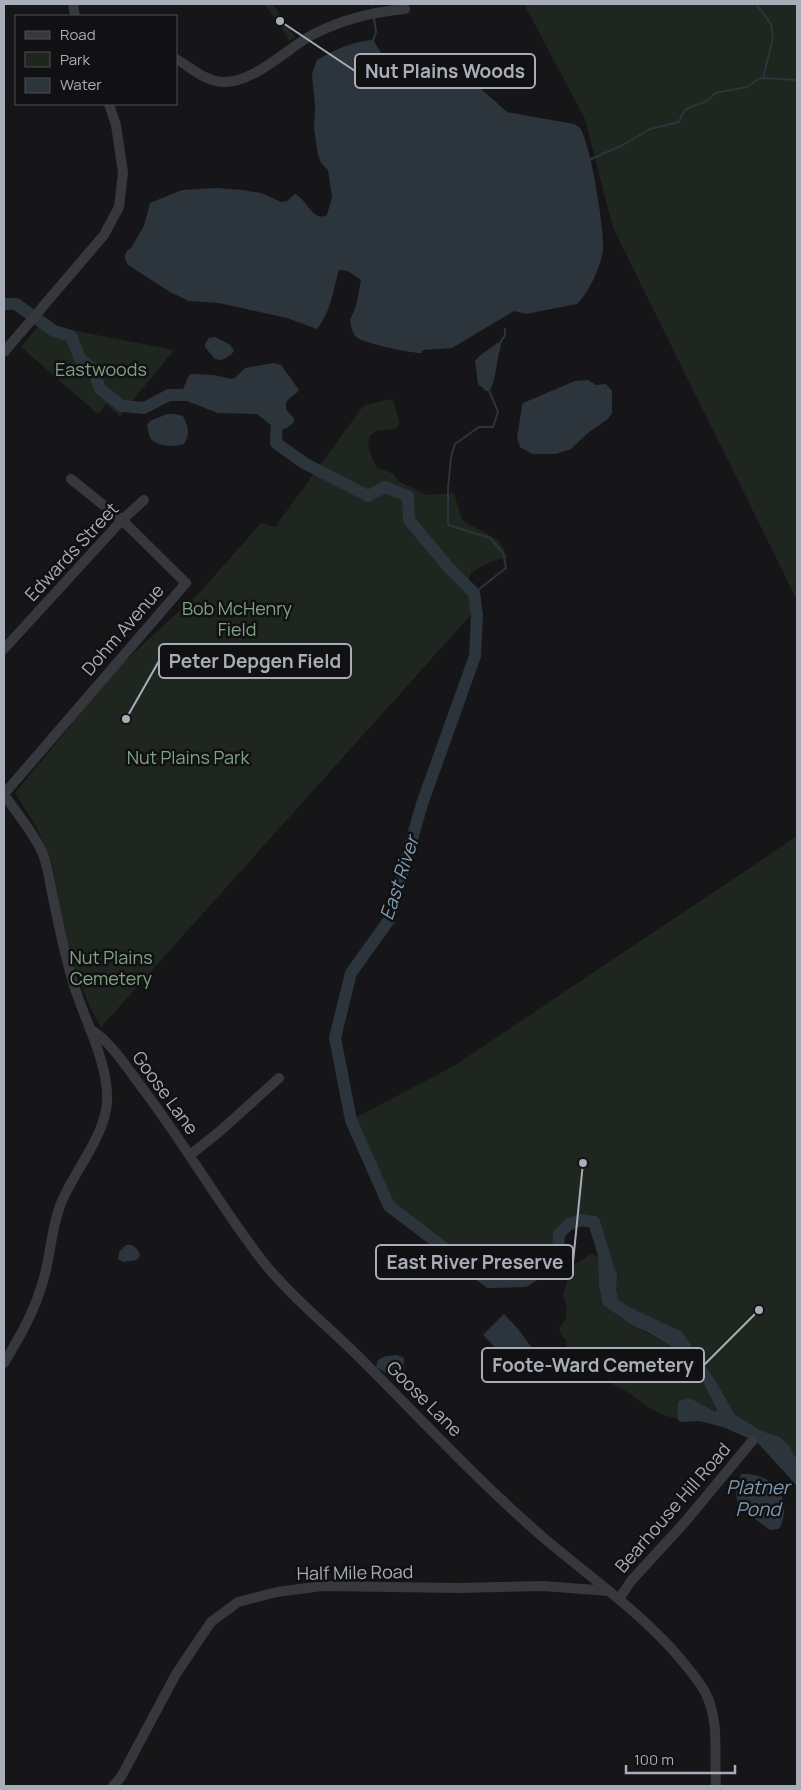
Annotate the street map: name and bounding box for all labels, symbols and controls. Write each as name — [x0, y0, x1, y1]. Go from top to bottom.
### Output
legend — [15, 15, 178, 105]
text: Road — [60, 24, 96, 45]
text: Park — [60, 49, 90, 70]
callout: Nut Plains Woods — [355, 54, 535, 88]
text: Nut Plains Woods — [365, 58, 525, 84]
text: Water — [60, 74, 102, 95]
park label: Eastwoods — [55, 357, 147, 381]
street label: Edwards Street — [19, 497, 123, 606]
street label: Dohm Avenue — [76, 578, 169, 680]
park label: Bob McHenry Field — [182, 596, 293, 641]
callout: Peter Depgen Field — [159, 644, 351, 678]
text: Peter Depgen Field — [169, 648, 341, 674]
park label: Nut Plains Park — [127, 745, 250, 769]
water label: East River — [373, 831, 425, 923]
park label: Nut Plains Cemetery — [69, 945, 153, 990]
street label: Goose Lane — [127, 1046, 204, 1139]
callout: East River Preserve — [376, 1245, 573, 1279]
text: East River Preserve — [386, 1249, 564, 1275]
callout: Foote-Ward Cemetery — [482, 1348, 704, 1382]
text: Foote-Ward Cemetery — [492, 1352, 694, 1378]
street label: Goose Lane — [382, 1355, 468, 1441]
street label: Bearhouse Hill Road — [609, 1437, 735, 1577]
water label: Platner Pond — [726, 1474, 792, 1522]
street label: Half Mile Road — [296, 1559, 414, 1585]
scale bar — [626, 1742, 735, 1774]
text: 100 m — [634, 1749, 674, 1770]

